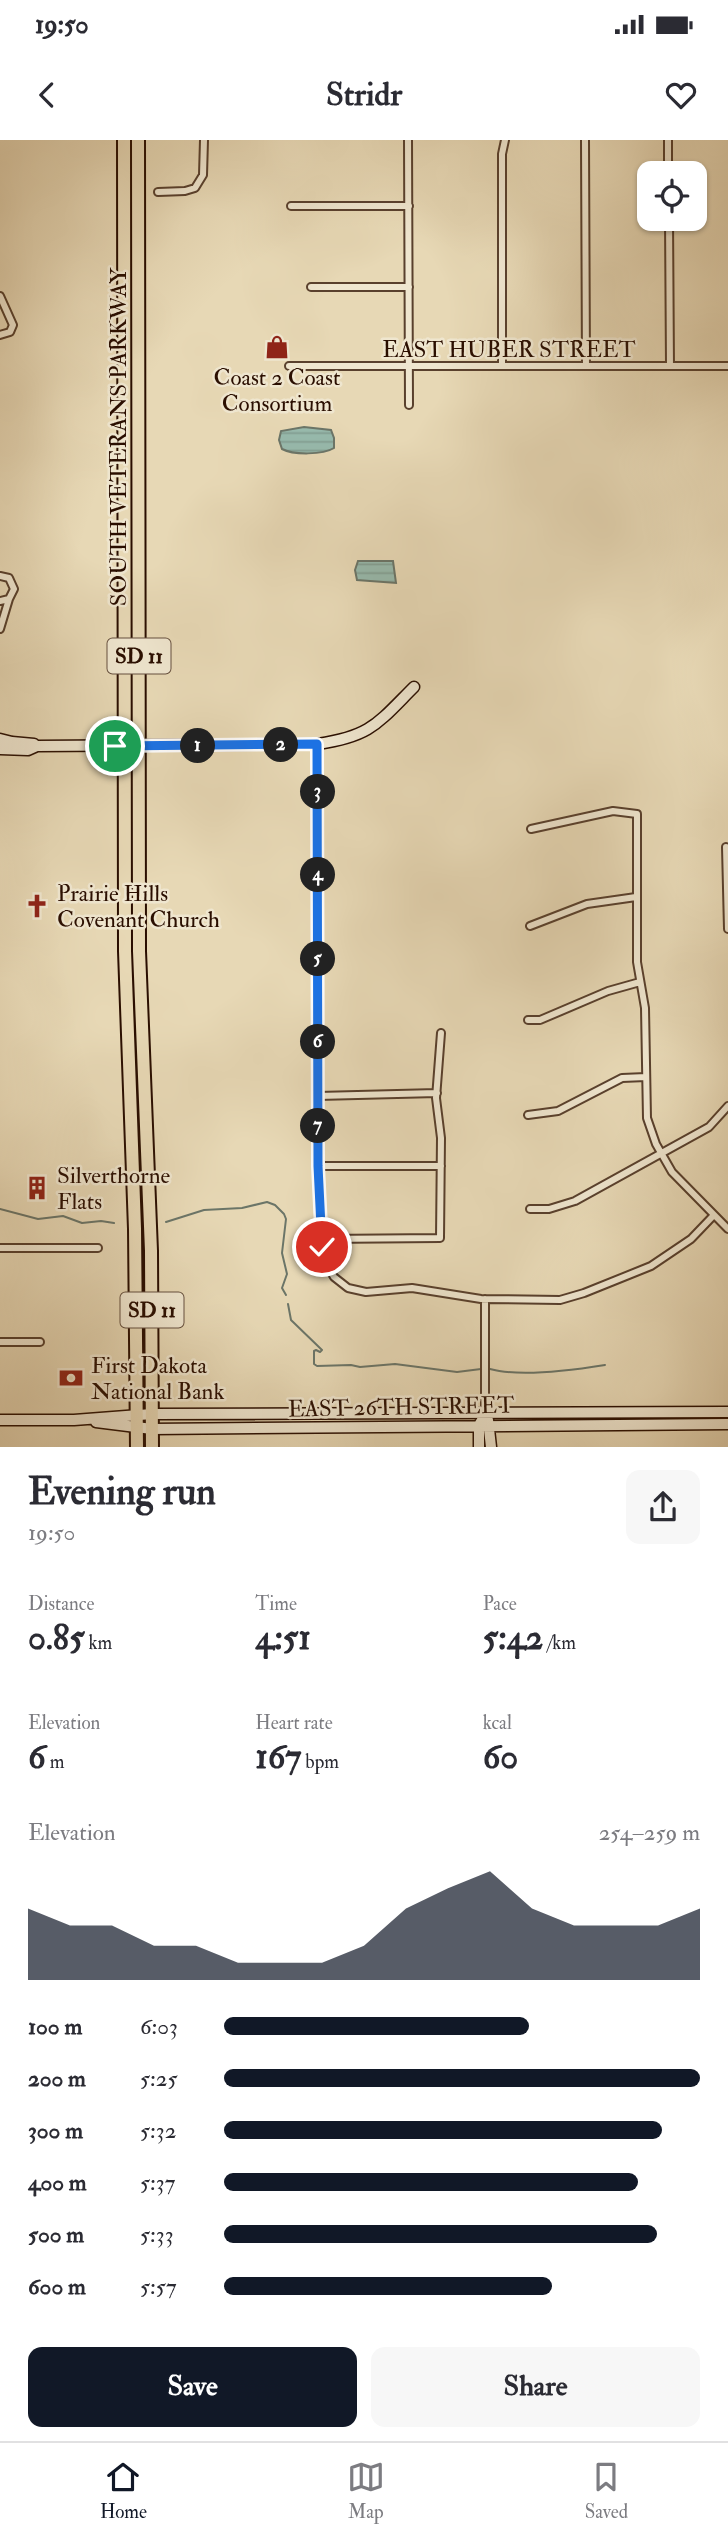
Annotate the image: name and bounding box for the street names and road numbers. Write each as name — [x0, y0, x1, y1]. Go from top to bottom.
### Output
street label: SOUTH VETERANS PARKWAY — [104, 267, 133, 606]
street label: EAST HUBER STREET — [382, 335, 636, 364]
road number: SD 11 — [108, 638, 170, 674]
road number: SD 11 — [120, 1292, 184, 1328]
street label: EAST 26TH STREET — [288, 1391, 514, 1423]

